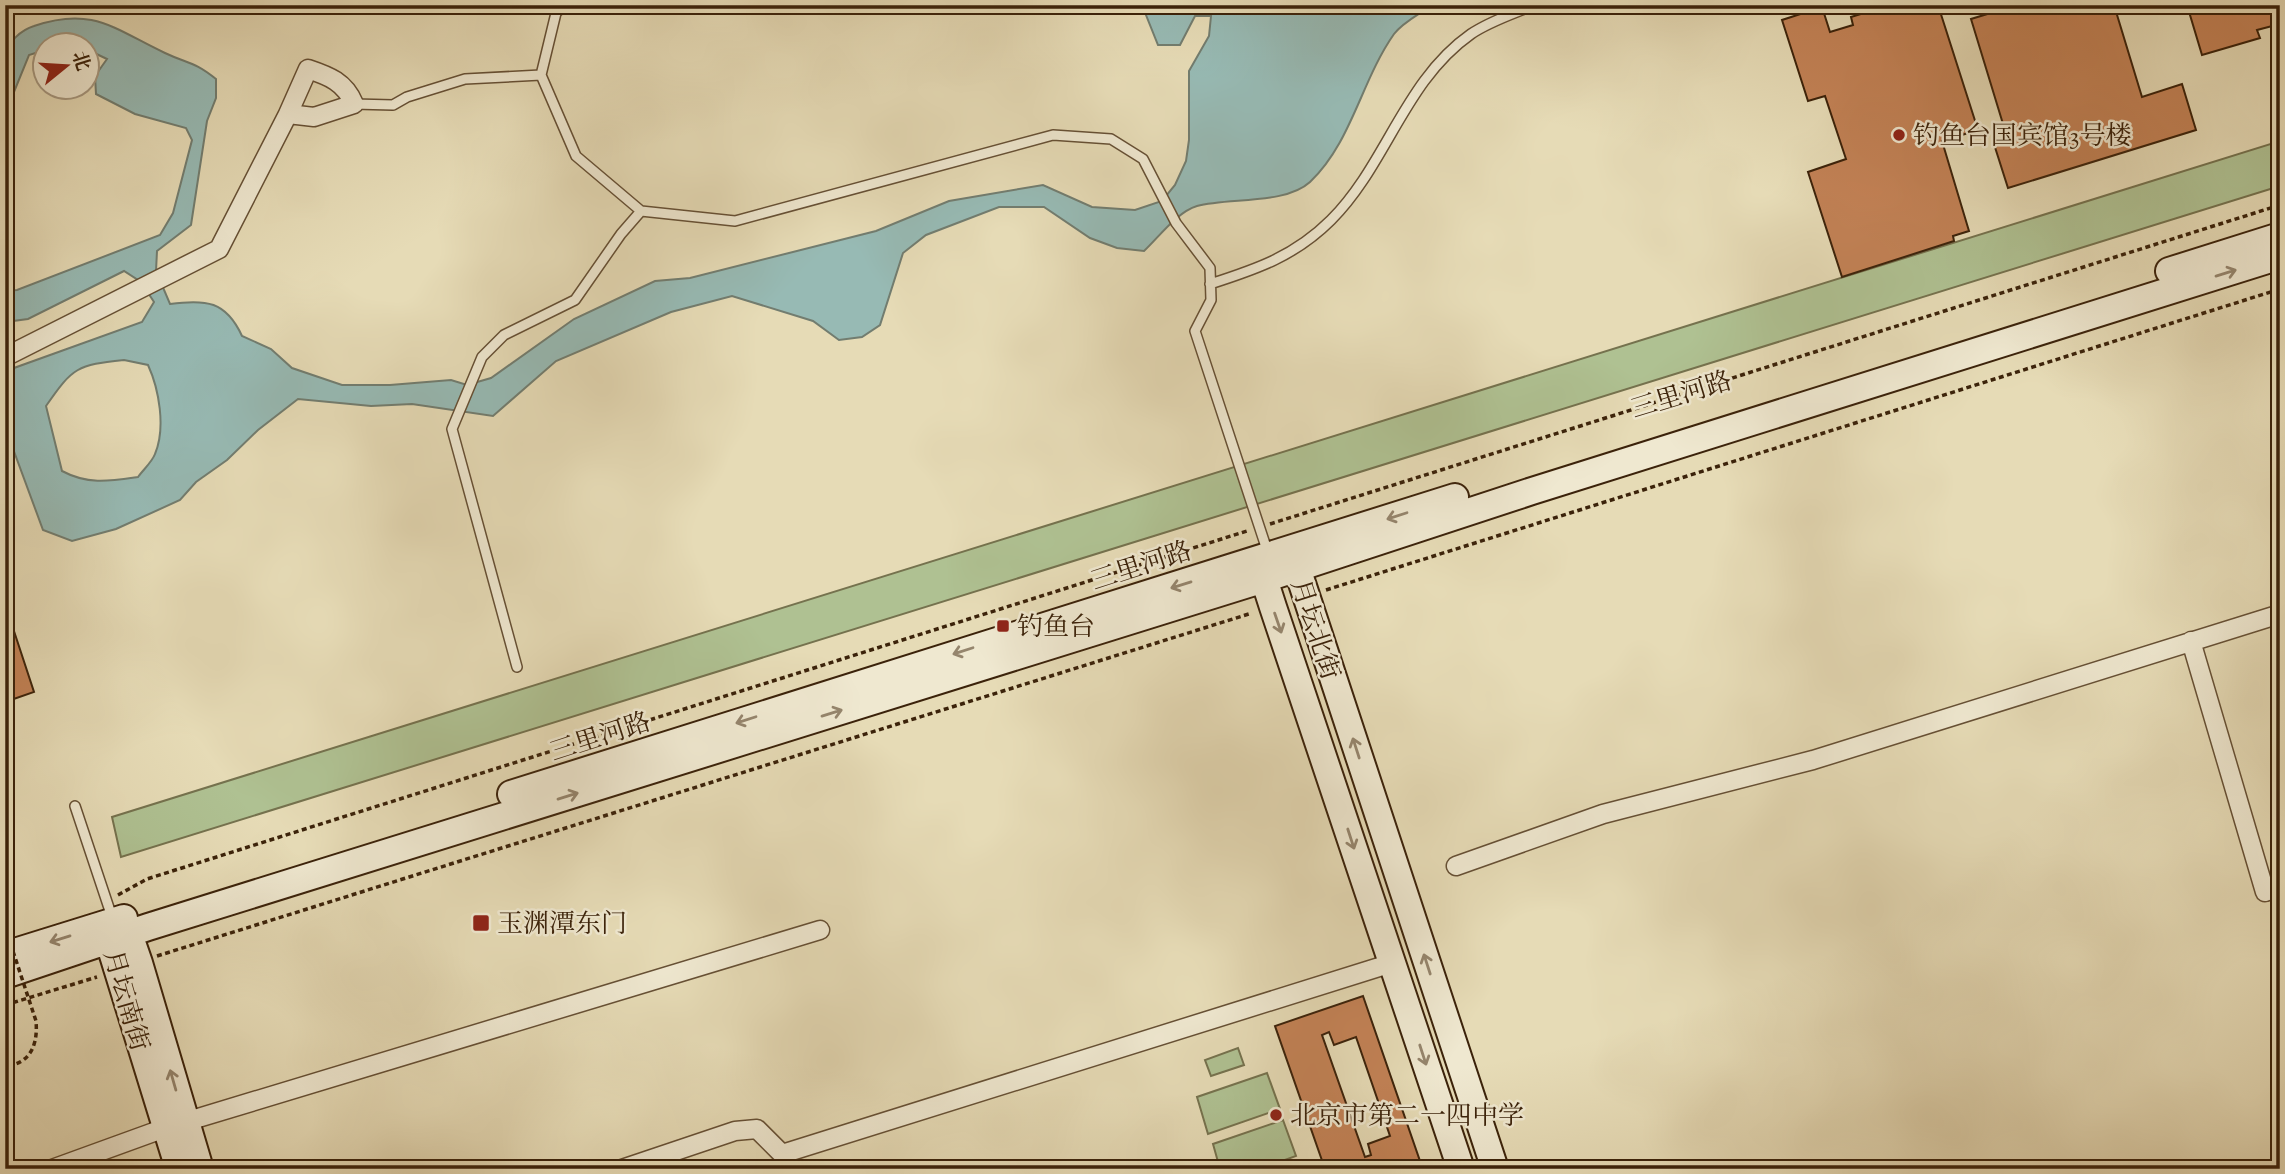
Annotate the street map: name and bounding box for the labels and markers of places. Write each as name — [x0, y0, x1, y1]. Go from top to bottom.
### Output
place label: 钓鱼台国宾馆3号楼 — [1913, 119, 2132, 156]
marker: 钓鱼台国宾馆3号楼 — [1891, 127, 1907, 143]
place label: 钓鱼台 — [1017, 610, 1095, 647]
marker: 钓鱼台 — [995, 618, 1011, 634]
place label: 玉渊潭东门 — [497, 907, 627, 944]
marker: 玉渊潭东门 — [471, 913, 491, 933]
place label: 北京市第二一四中学 — [1290, 1099, 1524, 1136]
marker: 北京市第二一四中学 — [1268, 1107, 1284, 1123]

